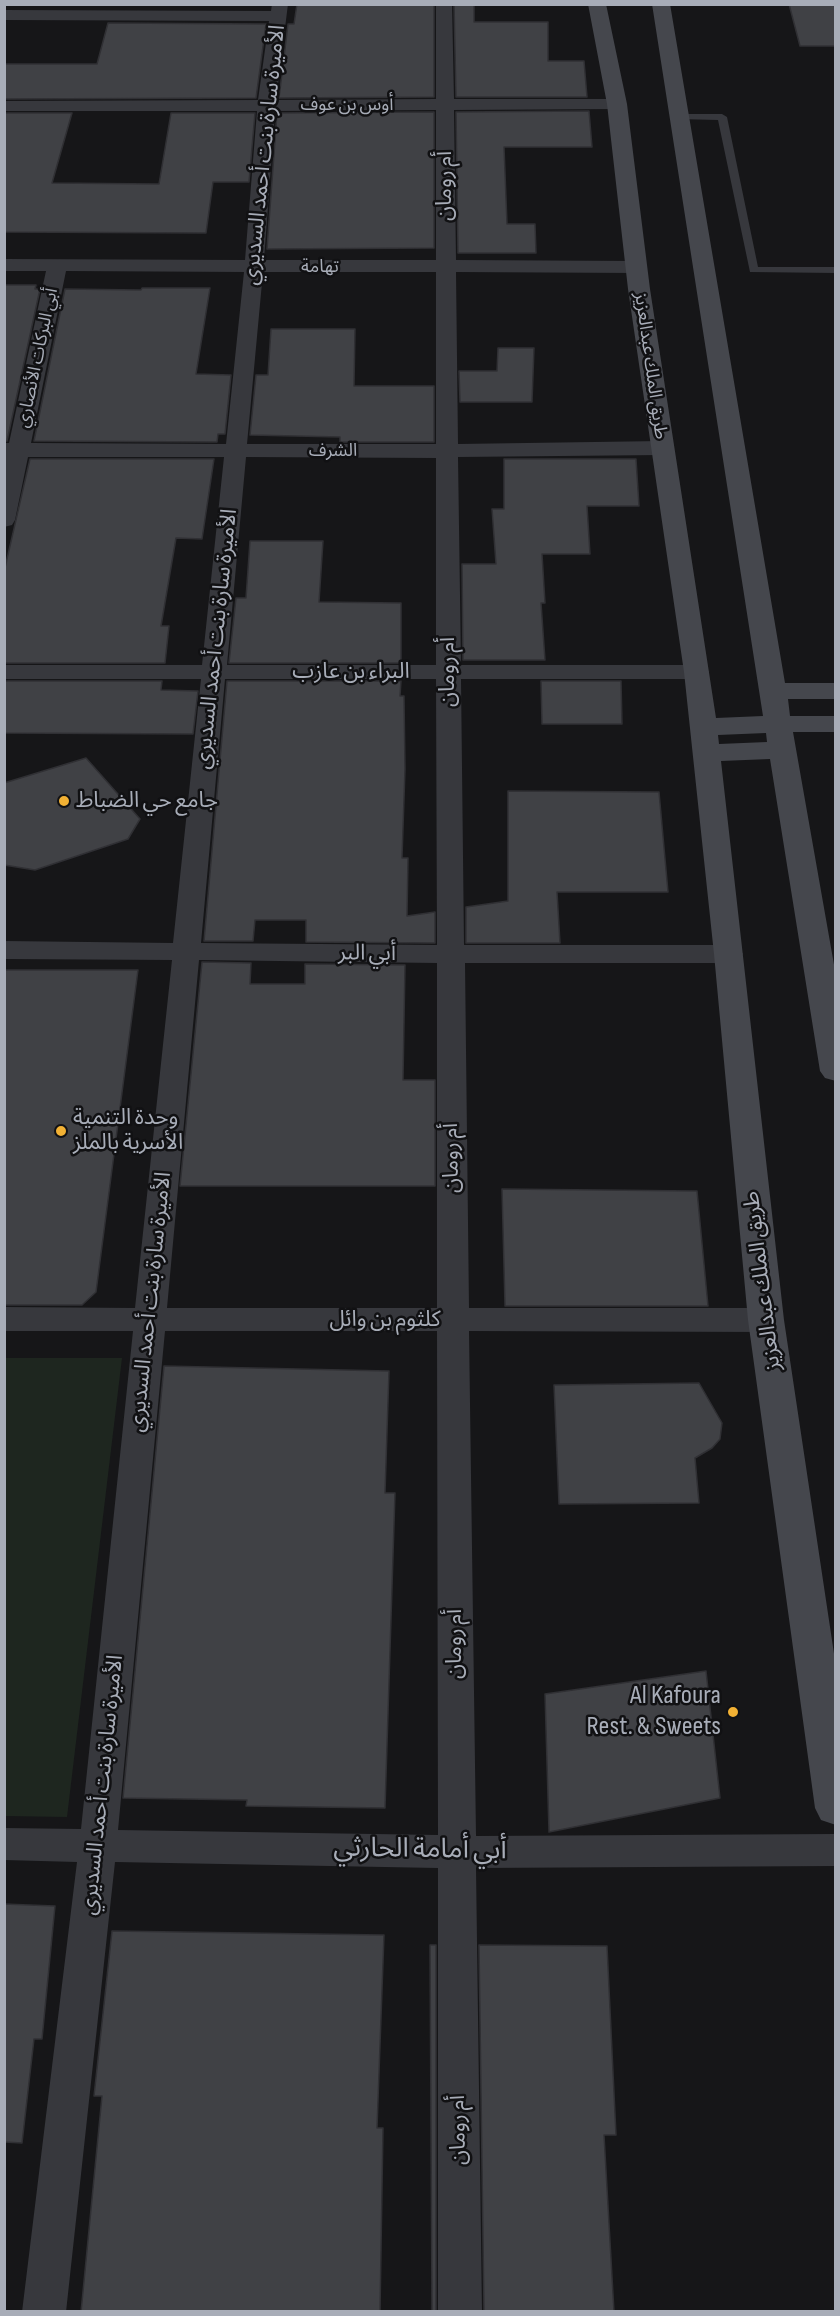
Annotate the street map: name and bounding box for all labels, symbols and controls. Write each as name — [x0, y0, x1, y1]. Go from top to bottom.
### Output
street label: الأميرة سارة بنت أحمد السديري — [238, 23, 292, 287]
street label: أوس بن عوف — [301, 94, 393, 116]
street label: أم رومان — [432, 151, 458, 221]
street label: تهامة — [301, 256, 339, 278]
street label: أبي البركات الأنصاري — [13, 286, 63, 430]
street label: طريق الملك عبدالعزيز — [629, 291, 671, 441]
street label: الشرف — [309, 440, 357, 462]
street label: الأميرة سارة بنت أحمد السديري — [190, 507, 244, 771]
street label: أم رومان — [435, 637, 461, 707]
street label: البراء بن عازب — [292, 659, 410, 685]
place label: جامع حي الضباط — [76, 788, 218, 814]
marker: جامع حي الضباط — [57, 794, 71, 808]
street label: أبي البر — [338, 940, 396, 968]
place label: وحدة التنمية الأسرية بالملز — [73, 1105, 183, 1156]
street label: أم رومان — [438, 1123, 466, 1193]
marker: وحدة التنمية الأسرية بالملز — [54, 1124, 68, 1138]
street label: الأميرة سارة بنت أحمد السديري — [124, 1170, 178, 1434]
street label: طريق الملك عبدالعزيز — [739, 1190, 787, 1372]
street label: كلثوم بن وائل — [330, 1307, 440, 1333]
street label: أم رومان — [442, 1609, 468, 1679]
street label: الأميرة سارة بنت أحمد السديري — [76, 1653, 130, 1917]
place label: Al Kafoura Rest. & Sweets — [586, 1680, 721, 1743]
marker: Al Kafoura Rest. & Sweets — [726, 1705, 740, 1719]
street label: أبي أمامة الحارثي — [333, 1832, 507, 1868]
street label: أم رومان — [445, 2095, 473, 2165]

